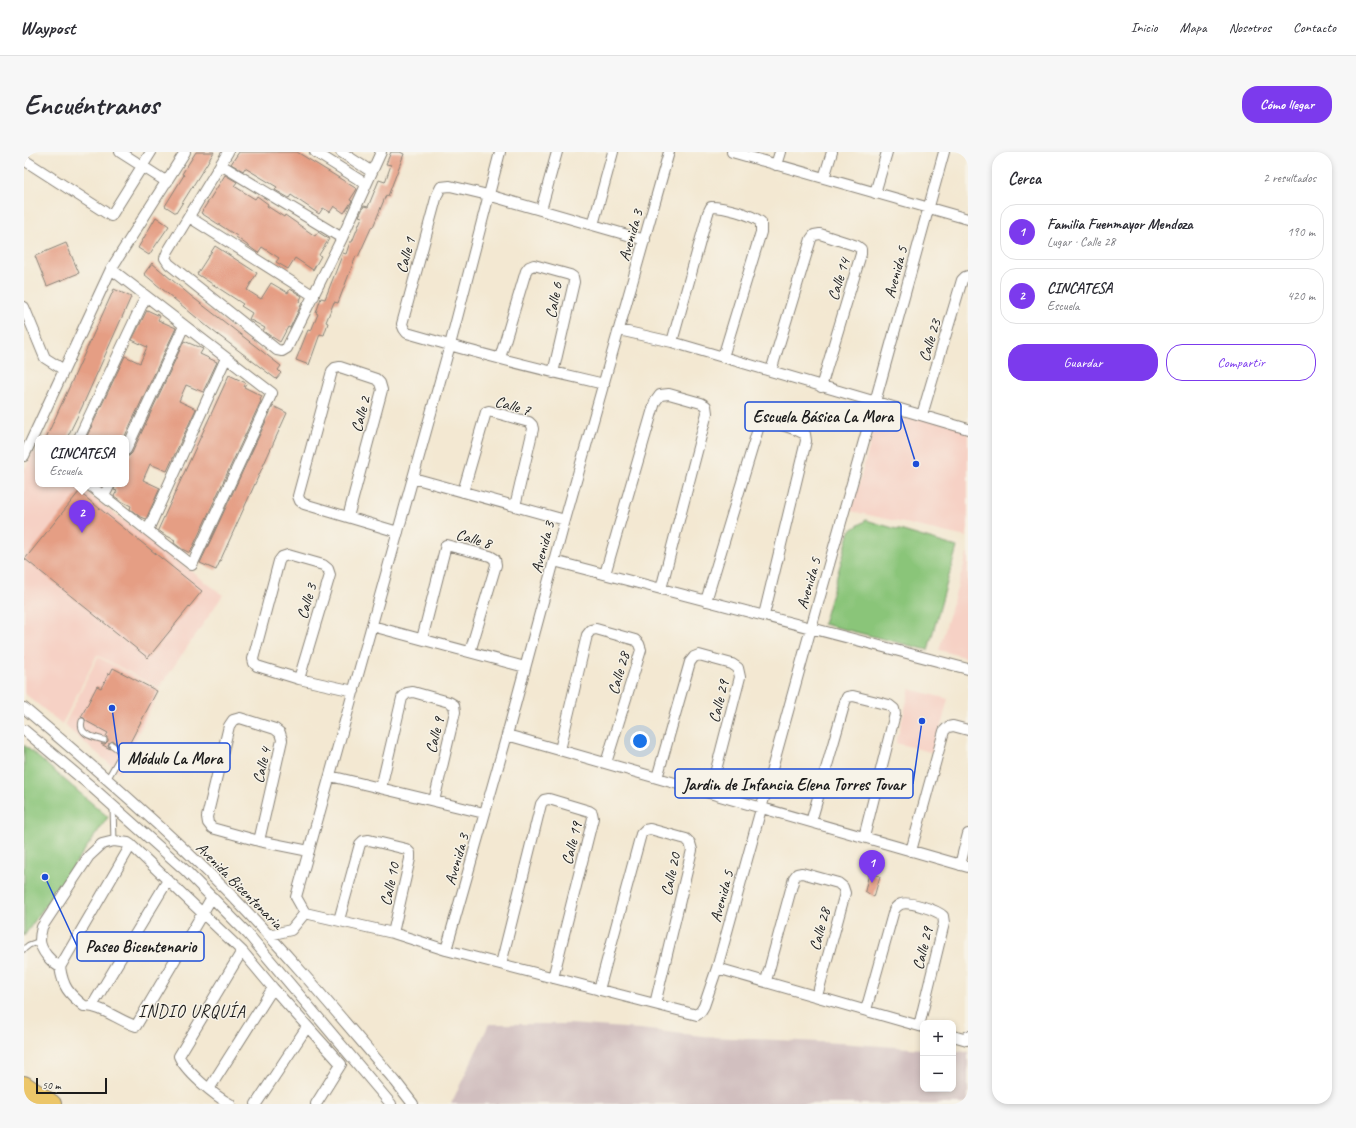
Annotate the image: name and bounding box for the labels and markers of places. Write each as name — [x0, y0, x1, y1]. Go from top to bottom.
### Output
callout: Escuela Básica La Mora — [745, 402, 901, 431]
pin: 2 — [69, 500, 95, 533]
callout: Módulo La Mora — [119, 743, 230, 772]
callout: Jardin de Infancia Elena Torres Tovar — [675, 769, 913, 798]
pin: 1 — [859, 850, 885, 883]
callout: Paseo Bicentenario — [77, 932, 204, 961]

